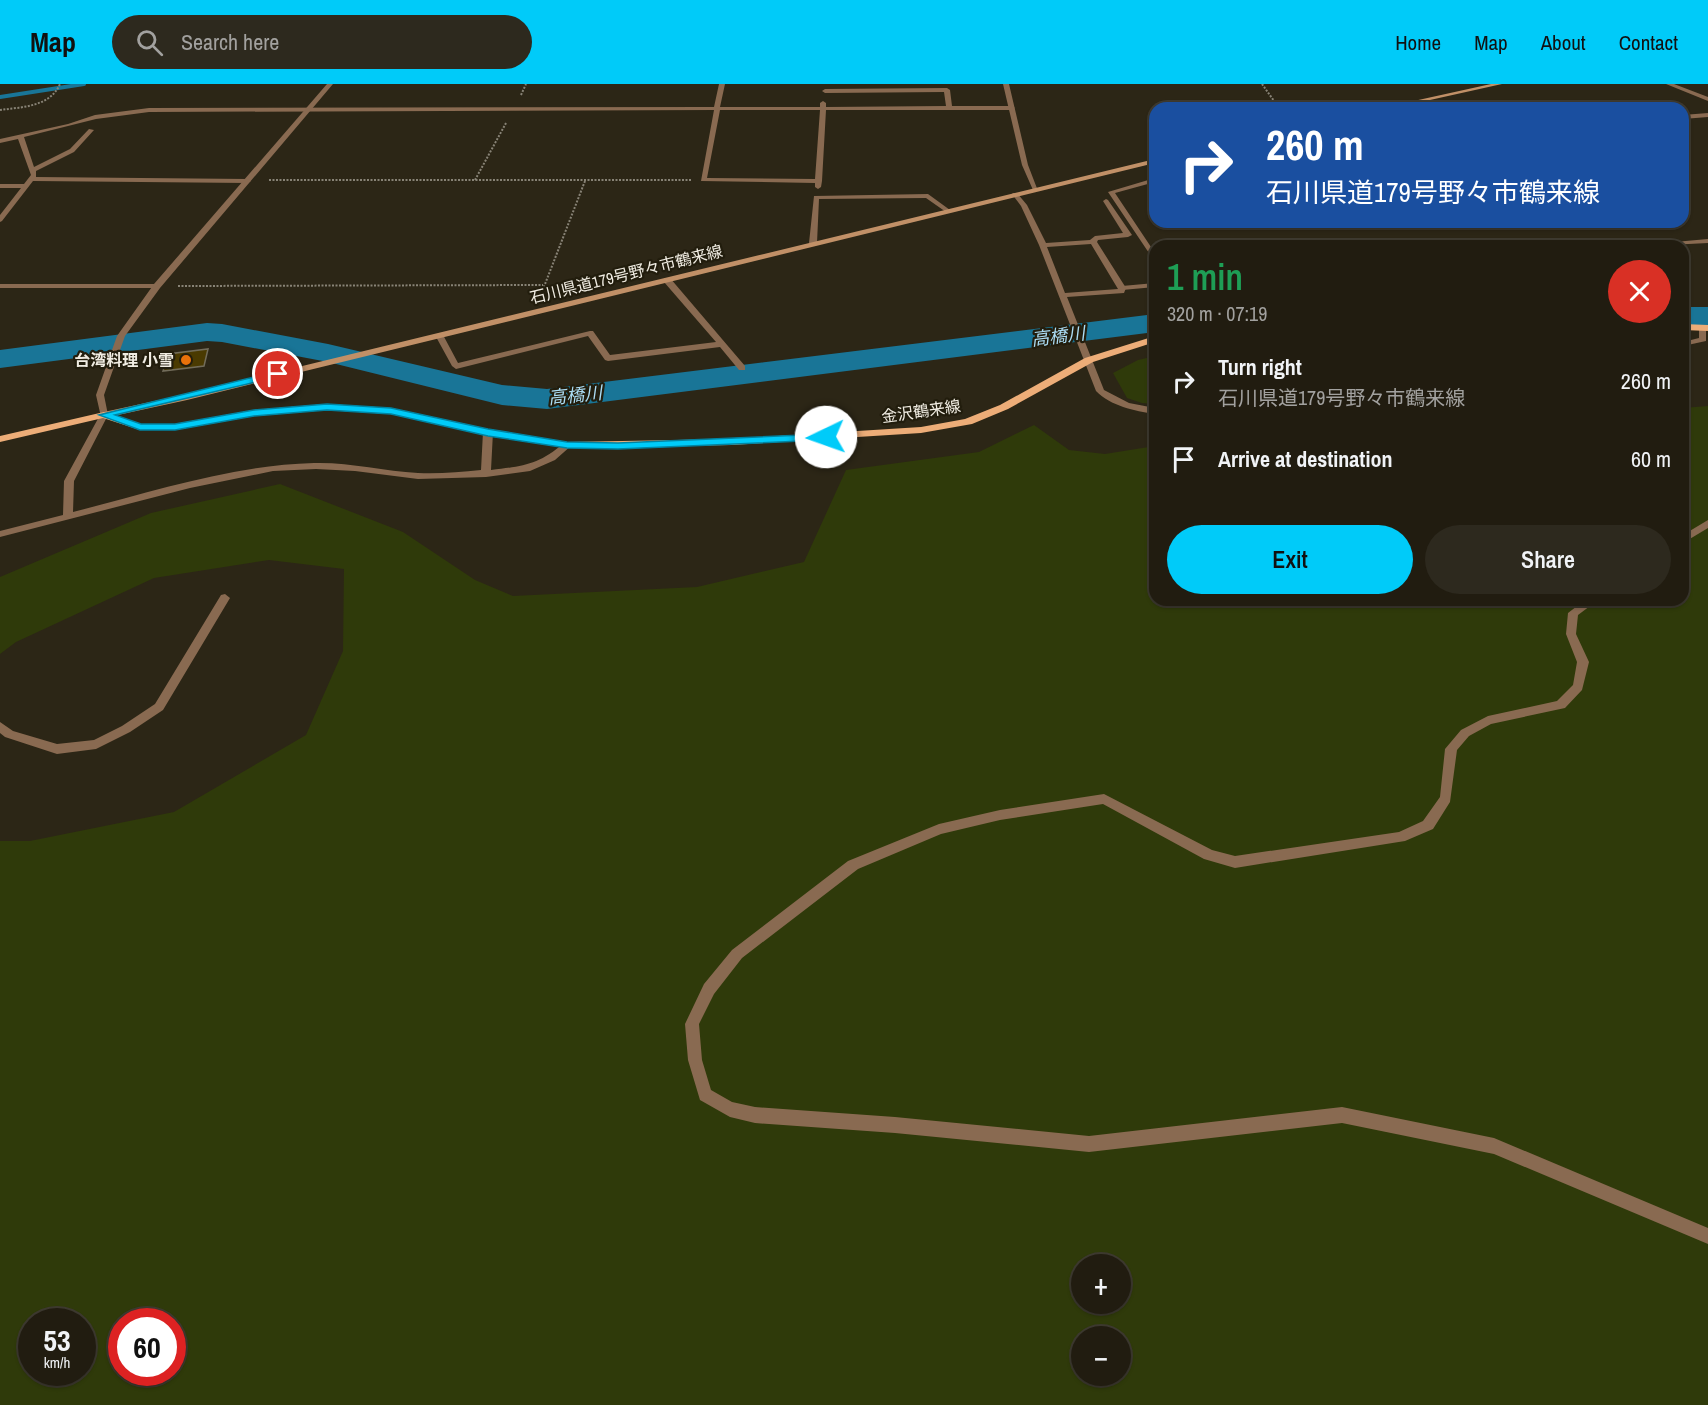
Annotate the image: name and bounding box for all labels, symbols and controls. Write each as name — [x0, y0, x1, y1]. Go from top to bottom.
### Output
search box — [112, 15, 532, 69]
text: Map — [30, 23, 76, 61]
icon: search — [133, 26, 166, 59]
text: Search here — [181, 27, 279, 57]
text: Home — [1395, 28, 1441, 57]
text: Map — [1474, 28, 1508, 57]
text: About — [1541, 28, 1586, 57]
text: Contact — [1619, 28, 1678, 57]
text: 260 m — [1266, 117, 1364, 173]
icon: right — [1167, 126, 1245, 204]
text: 石川県道179号野々市鶴来線 — [1266, 174, 1600, 210]
street label: 石川県道179号野々市鶴来線 — [527, 239, 725, 309]
text: 1 min — [1167, 253, 1243, 301]
button: close — [1608, 260, 1671, 323]
text: 320 m · 07:19 — [1167, 300, 1267, 327]
water label: 高橋川 — [1030, 320, 1088, 352]
pin — [252, 348, 303, 399]
place label: 台湾料理 小雪 — [74, 349, 174, 371]
text: Turn right — [1218, 352, 1302, 382]
marker: 台湾料理 小雪 — [179, 353, 193, 367]
icon: arrive — [261, 357, 294, 390]
icon: right — [1167, 365, 1200, 398]
text: 260 m — [1621, 366, 1671, 396]
water label: 高橋川 — [547, 380, 605, 410]
text: 石川県道179号野々市鶴来線 — [1218, 384, 1465, 411]
street label: 金沢鶴来線 — [880, 395, 962, 427]
position arrow — [794, 405, 858, 469]
icon: arrive — [1167, 443, 1200, 476]
text: Arrive at destination — [1218, 444, 1392, 474]
text: 60 m — [1631, 444, 1671, 474]
button: Exit — [1167, 525, 1413, 594]
button: Share — [1425, 525, 1671, 594]
map controls — [1071, 1254, 1131, 1386]
button: + — [1071, 1254, 1131, 1314]
speed limit sign: 60 — [108, 1308, 186, 1386]
text: 53 — [43, 1320, 71, 1360]
button: − — [1071, 1326, 1131, 1386]
text: km/h — [44, 1352, 70, 1373]

